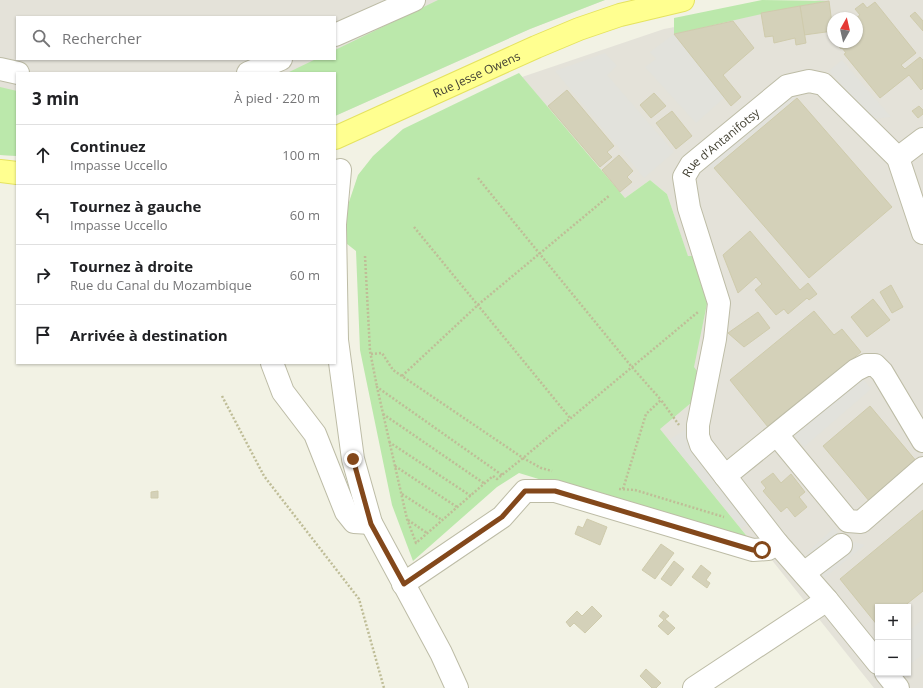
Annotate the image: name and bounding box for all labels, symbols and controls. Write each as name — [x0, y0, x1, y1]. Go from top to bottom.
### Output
north arrow — [827, 12, 863, 48]
search box — [16, 16, 336, 60]
icon: search — [30, 27, 52, 49]
text: Rechercher — [62, 28, 142, 48]
street label: Rue Jesse Owens — [430, 47, 523, 101]
text: 3 min — [32, 87, 79, 110]
text: À pied · 220 m — [234, 89, 320, 107]
street label: Rue d'Antanifotsy — [677, 103, 764, 180]
text: Continuez — [70, 136, 146, 156]
icon: ahead — [32, 144, 54, 166]
text: 100 m — [282, 146, 320, 164]
text: Impasse Uccello — [70, 156, 168, 174]
text: Tournez à gauche — [70, 196, 201, 216]
icon: left — [32, 204, 54, 226]
text: 60 m — [290, 206, 320, 224]
text: Impasse Uccello — [70, 216, 168, 234]
text: Tournez à droite — [70, 256, 193, 276]
icon: right — [32, 264, 54, 286]
text: 60 m — [290, 266, 320, 284]
text: Rue du Canal du Mozambique — [70, 276, 252, 294]
icon: arrive — [32, 324, 54, 346]
text: Arrivée à destination — [70, 325, 228, 345]
route end — [344, 450, 362, 468]
route start — [753, 541, 771, 559]
map controls — [875, 604, 911, 676]
button: + — [875, 604, 911, 640]
button: − — [875, 640, 911, 676]

